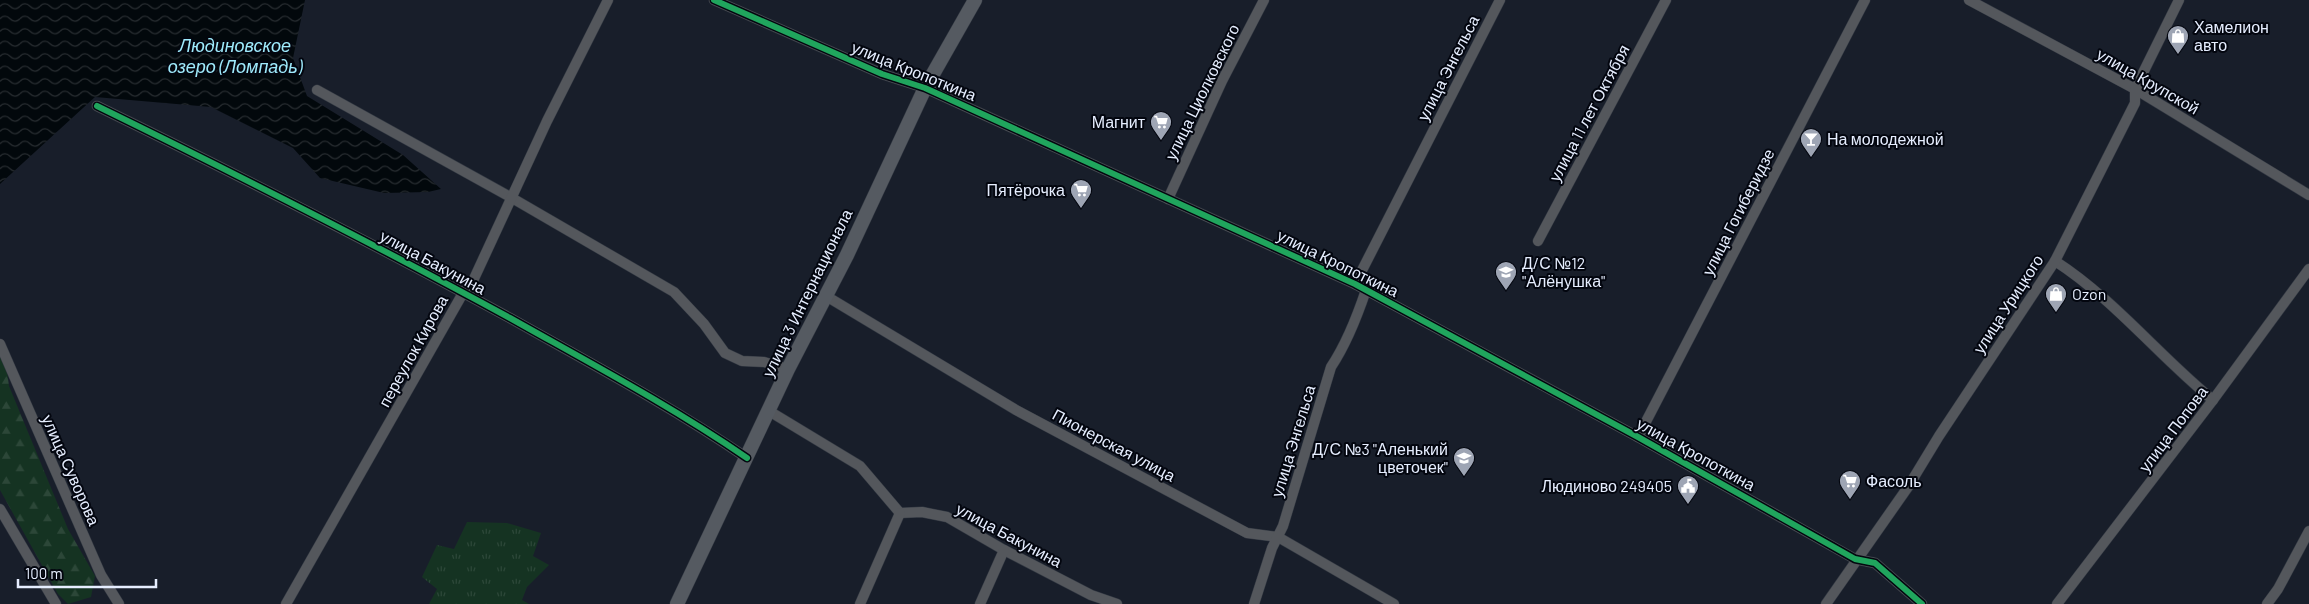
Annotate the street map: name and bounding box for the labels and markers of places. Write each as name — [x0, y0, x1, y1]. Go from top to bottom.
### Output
place label: Хамелион авто — [2194, 17, 2269, 54]
shop icon: Хамелион авто — [2166, 24, 2190, 55]
supermarket icon: Магнит — [1149, 110, 1173, 141]
place label: Магнит — [1092, 112, 1146, 131]
bar icon: На молодежной — [1799, 127, 1823, 158]
place label: На молодежной — [1827, 129, 1944, 148]
supermarket icon: Пятёрочка — [1069, 178, 1093, 209]
place label: Пятёрочка — [987, 180, 1065, 199]
place label: Д/С №12 "Алёнушка" — [1522, 253, 1605, 290]
school or university icon: Д/С №12 "Алёнушка" — [1494, 260, 1518, 291]
shop icon: Ozon — [2044, 282, 2068, 313]
place label: Ozon — [2072, 284, 2106, 303]
place label: Д/С №3 "Аленький цветочек" — [1312, 439, 1448, 476]
school or university icon: Д/С №3 "Аленький цветочек" — [1452, 446, 1476, 477]
supermarket icon: Фасоль — [1838, 469, 1862, 500]
place label: Фасоль — [1866, 471, 1921, 490]
public building icon: Людиново 249405 — [1676, 474, 1700, 505]
place label: Людиново 249405 — [1542, 476, 1672, 495]

